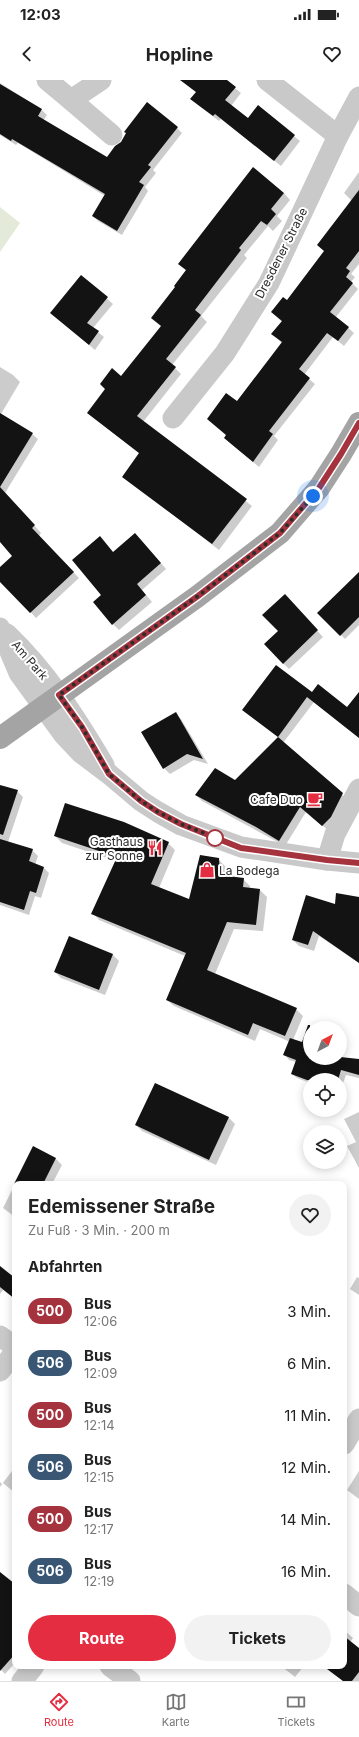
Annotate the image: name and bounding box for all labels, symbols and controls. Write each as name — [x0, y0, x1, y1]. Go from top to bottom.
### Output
text: 12:03 — [20, 5, 61, 24]
icon: back — [16, 43, 38, 65]
icon: heart — [321, 43, 343, 65]
text: Hopline — [146, 44, 213, 65]
street label: Dresdener Straße — [252, 205, 310, 301]
your location — [303, 486, 323, 506]
street label: Am Park — [9, 637, 52, 683]
cafe icon: Cafe Duo — [306, 790, 324, 808]
place label: Cafe Duo — [250, 792, 303, 807]
unlabelled marker — [206, 829, 224, 847]
place label: Gasthaus zur Sonne — [85, 834, 143, 863]
restaurant icon: Gasthaus zur Sonne — [146, 839, 164, 857]
shop icon: La Bodega — [198, 861, 216, 879]
place label: La Bodega — [219, 863, 279, 878]
north arrow — [303, 1021, 347, 1065]
map controls — [303, 1021, 347, 1169]
button: locate — [303, 1073, 347, 1117]
button: layers — [303, 1125, 347, 1169]
button: heart — [289, 1194, 331, 1236]
text: Edemissener Straße — [28, 1195, 215, 1218]
text: Zu Fuß · 3 Min. · 200 m — [28, 1222, 170, 1238]
text: Abfahrten — [28, 1257, 102, 1276]
text: Bus — [84, 1294, 112, 1313]
text: 500 — [36, 1302, 64, 1319]
text: 3 Min. — [287, 1302, 331, 1321]
text: 12:06 — [84, 1313, 117, 1329]
text: Bus — [84, 1346, 112, 1365]
text: 506 — [36, 1354, 64, 1371]
text: 6 Min. — [287, 1354, 331, 1373]
text: 12:09 — [84, 1365, 117, 1381]
text: Bus — [84, 1398, 112, 1417]
text: 500 — [36, 1406, 64, 1423]
text: 11 Min. — [284, 1406, 331, 1425]
text: 12:14 — [84, 1417, 115, 1433]
text: Bus — [84, 1450, 112, 1469]
text: 506 — [36, 1458, 64, 1475]
text: 12 Min. — [281, 1458, 331, 1477]
text: 12:15 — [84, 1469, 114, 1485]
text: Bus — [84, 1502, 112, 1521]
text: 500 — [36, 1510, 64, 1527]
text: 14 Min. — [281, 1510, 331, 1529]
text: 12:17 — [84, 1521, 114, 1537]
text: Bus — [84, 1554, 112, 1573]
text: 506 — [36, 1562, 64, 1579]
text: 16 Min. — [281, 1562, 331, 1581]
text: 12:19 — [84, 1573, 114, 1589]
button: Route — [28, 1615, 176, 1661]
button: Tickets — [184, 1615, 331, 1661]
tab: Route — [44, 1691, 74, 1729]
tab: Karte — [162, 1691, 190, 1729]
tab: Tickets — [277, 1691, 315, 1729]

